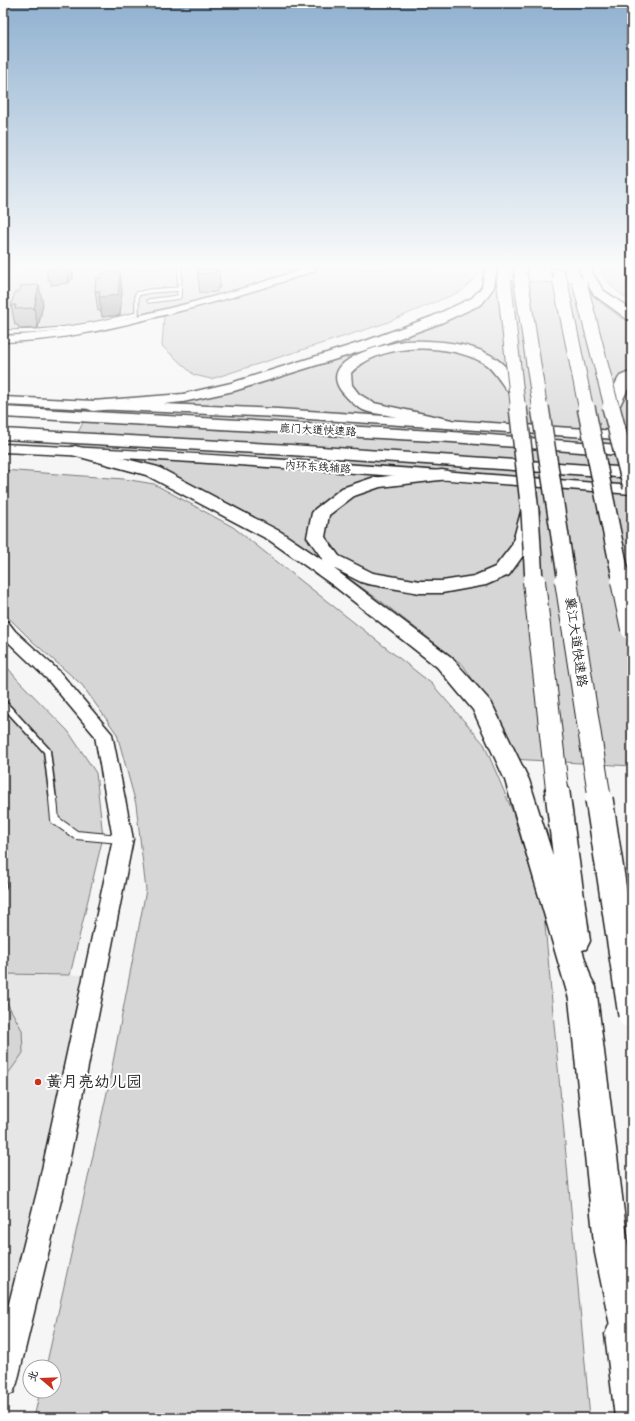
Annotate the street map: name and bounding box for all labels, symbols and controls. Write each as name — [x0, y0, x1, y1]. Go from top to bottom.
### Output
street label: 鹿门大道快速路 — [279, 420, 357, 440]
street label: 内环东线辅路 — [285, 457, 351, 477]
street label: 襄江大道快速路 — [561, 596, 591, 688]
place label: 黄月亮幼儿园 — [46, 1071, 142, 1093]
marker: 黄月亮幼儿园 — [33, 1077, 43, 1087]
north arrow — [22, 1359, 62, 1399]
text: 北 — [24, 1368, 42, 1384]

